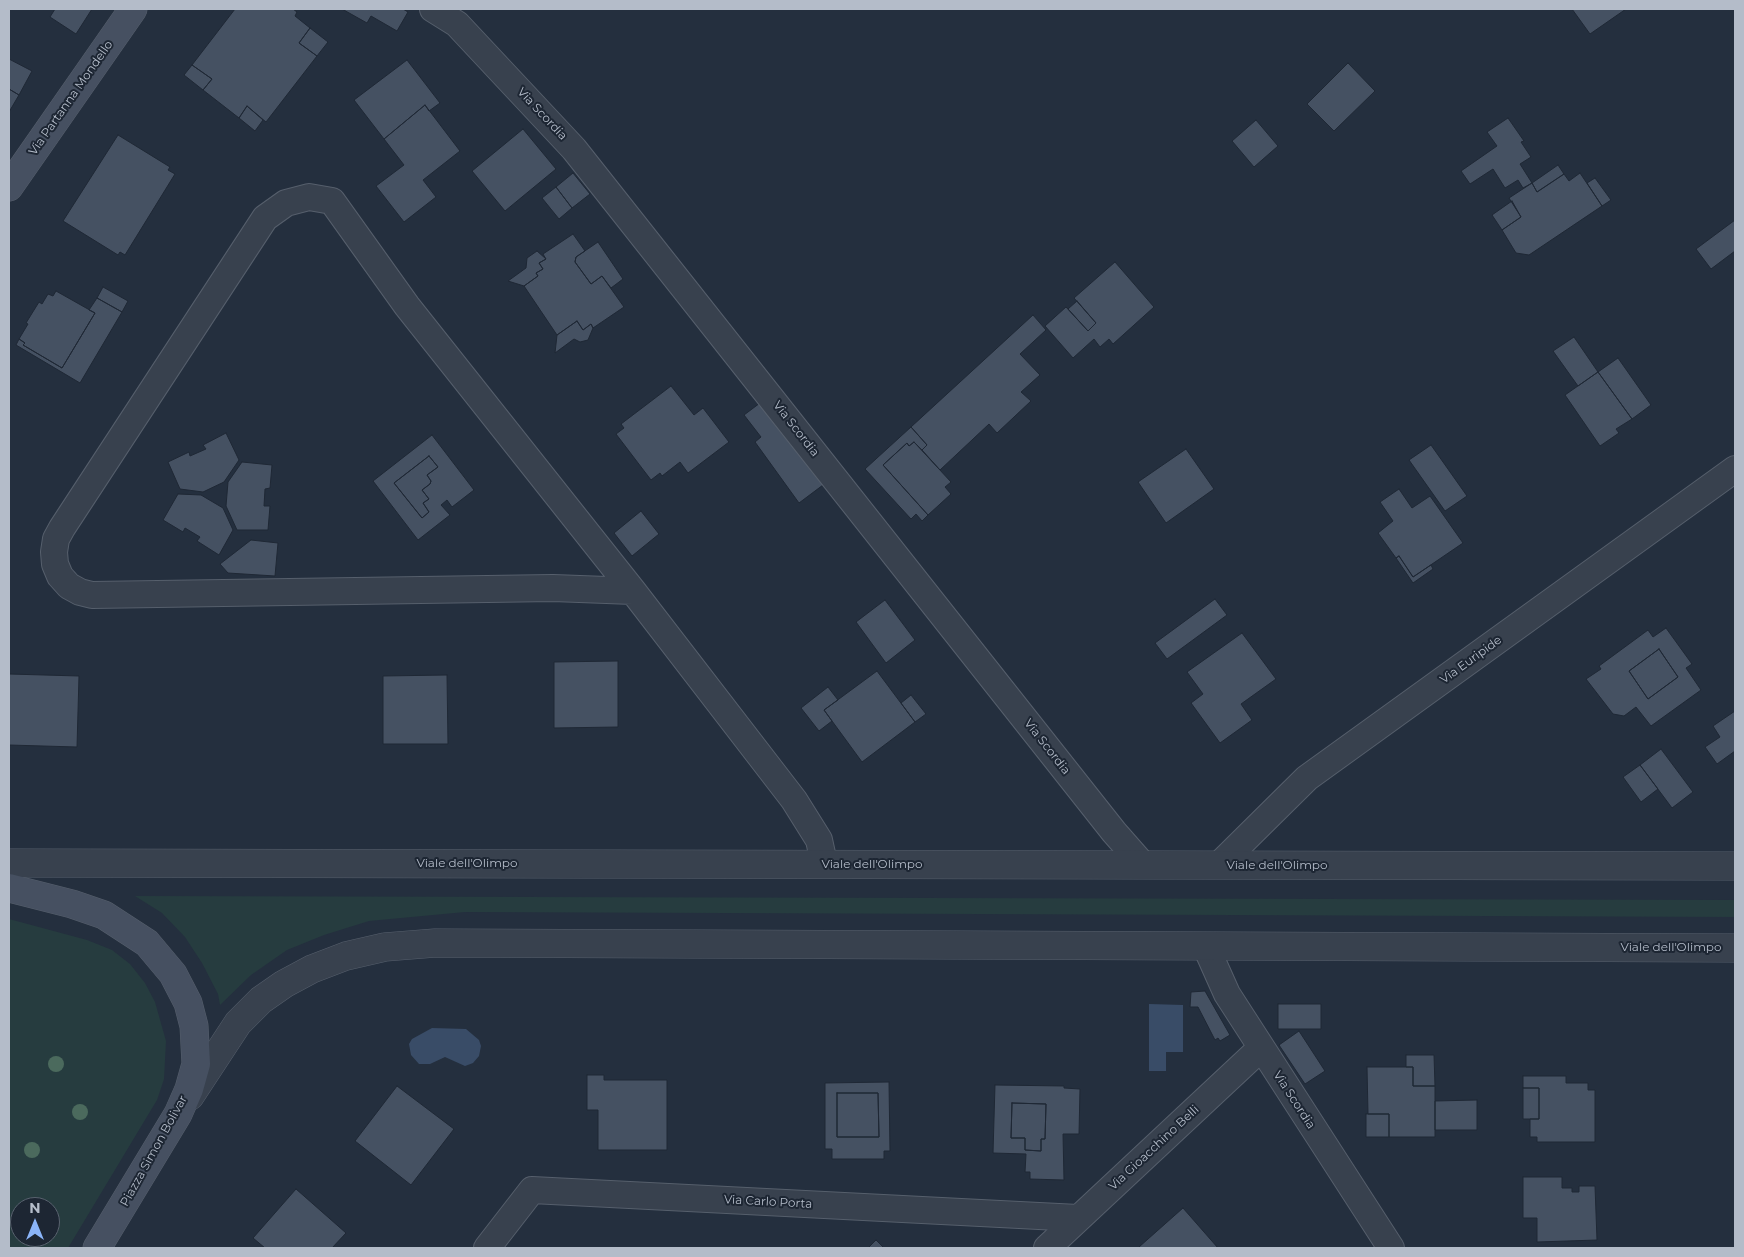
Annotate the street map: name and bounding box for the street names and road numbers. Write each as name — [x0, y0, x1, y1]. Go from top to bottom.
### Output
street label: Via Partanna Mondello — [26, 38, 116, 158]
street label: Via Scordia — [514, 85, 570, 143]
street label: Via Scordia — [770, 398, 822, 460]
street label: Via Euripide — [1438, 633, 1504, 687]
street label: Via Scordia — [1021, 716, 1073, 778]
street label: Viale dell'Olimpo — [416, 856, 518, 870]
street label: Viale dell'Olimpo — [821, 857, 923, 871]
street label: Viale dell'Olimpo — [1226, 858, 1328, 872]
street label: Viale dell'Olimpo — [1620, 940, 1722, 954]
street label: Via Scordia — [1270, 1068, 1318, 1132]
street label: Piazza Simon Bolivar — [117, 1093, 191, 1209]
street label: Via Gioacchino Belli — [1106, 1102, 1202, 1194]
street label: Via Carlo Porta — [723, 1192, 813, 1212]

